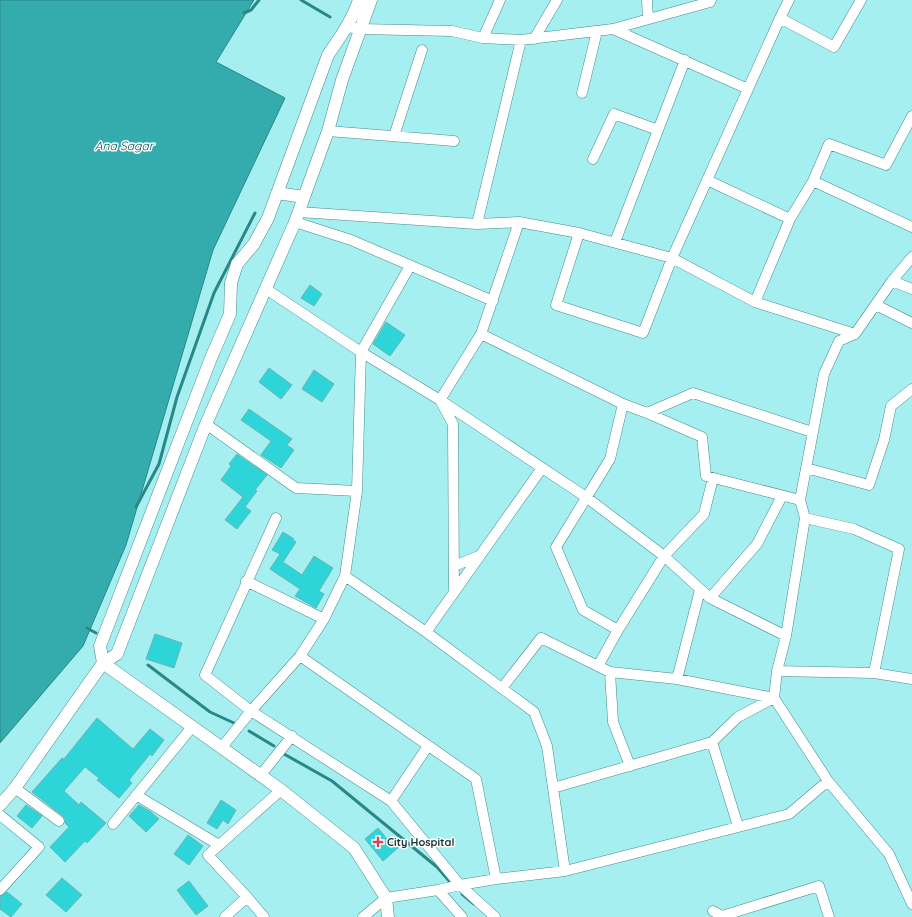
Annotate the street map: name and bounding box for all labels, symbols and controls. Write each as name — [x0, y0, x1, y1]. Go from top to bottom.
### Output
water label: Ana Sagar — [95, 138, 155, 153]
place label: City Hospital — [387, 835, 455, 849]
marker: City Hospital — [372, 836, 384, 848]

